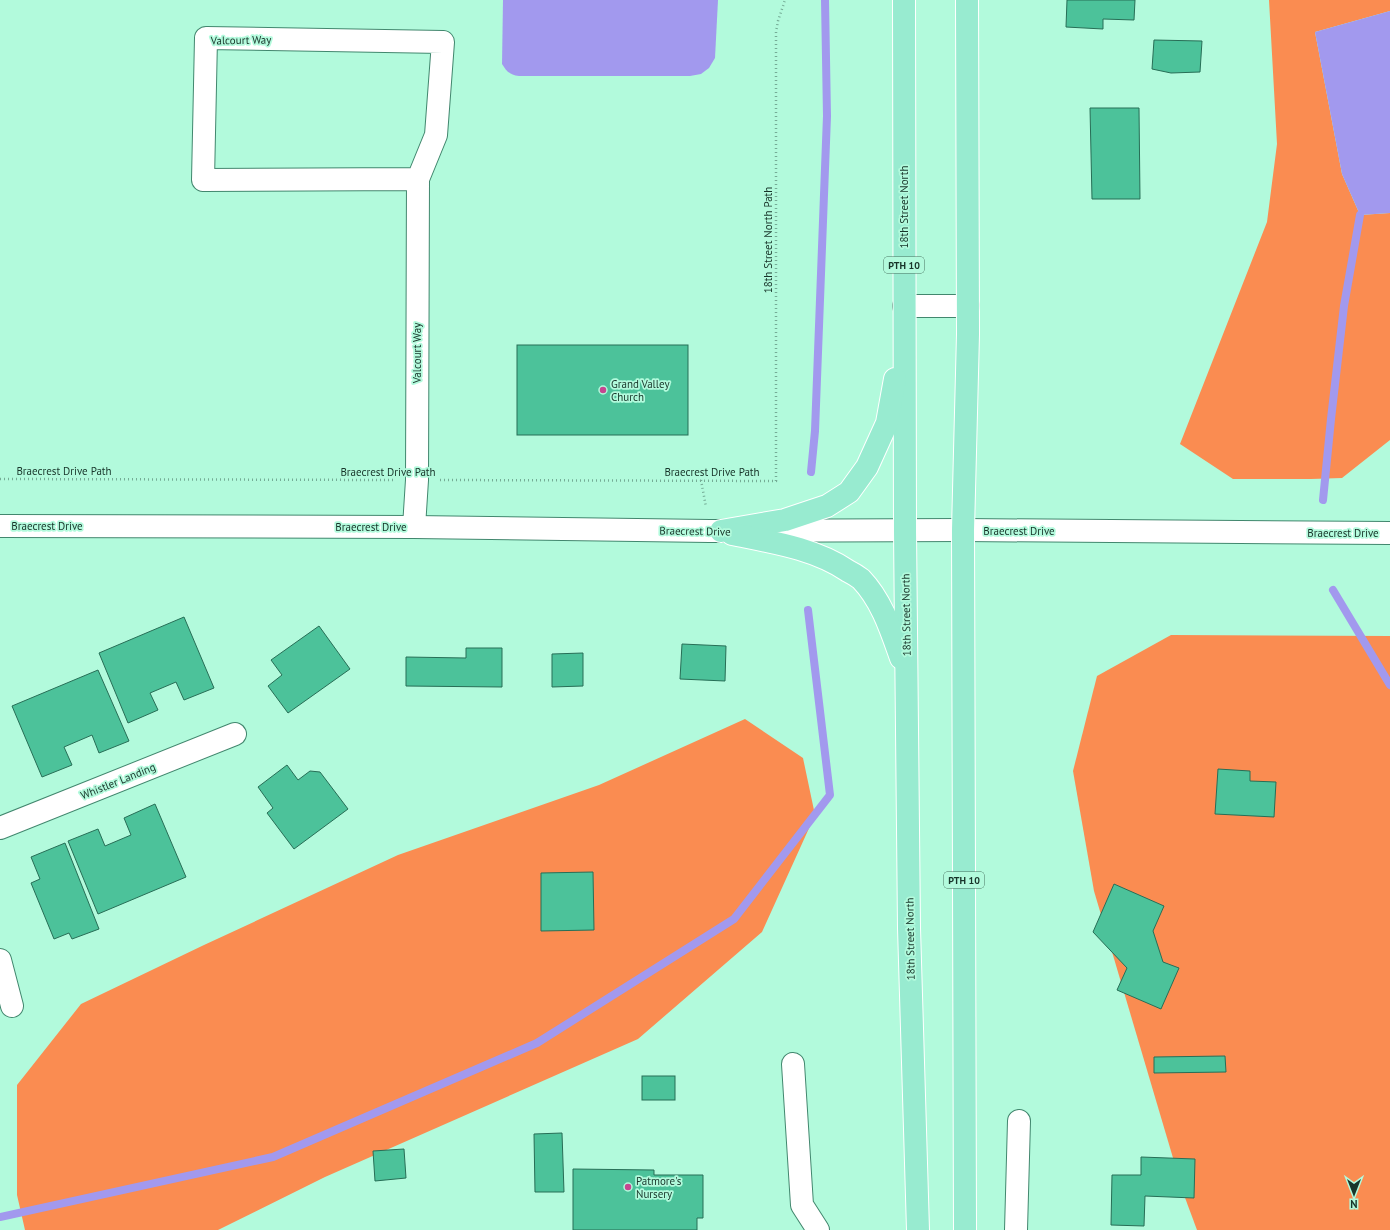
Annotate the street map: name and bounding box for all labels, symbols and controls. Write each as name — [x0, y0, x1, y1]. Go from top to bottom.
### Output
street label: Valcourt Way — [210, 32, 272, 48]
street label: 18th Street North — [897, 166, 911, 248]
street label: 18th Street North Path — [761, 187, 775, 293]
road number: PTH 10 — [884, 257, 924, 273]
street label: Valcourt Way — [410, 322, 424, 384]
place label: Grand Valley Church — [611, 377, 670, 404]
marker: Grand Valley Church — [598, 385, 608, 395]
street label: Braecrest Drive Path — [16, 464, 112, 478]
street label: Braecrest Drive Path — [340, 465, 436, 479]
street label: Braecrest Drive Path — [664, 465, 760, 479]
street label: Braecrest Drive — [11, 519, 83, 533]
street label: Braecrest Drive — [335, 520, 407, 534]
street label: Braecrest Drive — [659, 523, 731, 539]
street label: Braecrest Drive — [983, 524, 1055, 538]
street label: Braecrest Drive — [1307, 526, 1379, 540]
street label: 18th Street North — [898, 573, 914, 657]
street label: Whistler Landing — [78, 760, 158, 802]
road number: PTH 10 — [944, 872, 984, 888]
street label: 18th Street North — [902, 897, 918, 981]
place label: Patmore's Nursery — [636, 1174, 682, 1201]
north arrow — [1334, 1174, 1374, 1214]
marker: Patmore's Nursery — [623, 1182, 633, 1192]
text: N — [1350, 1197, 1358, 1211]

